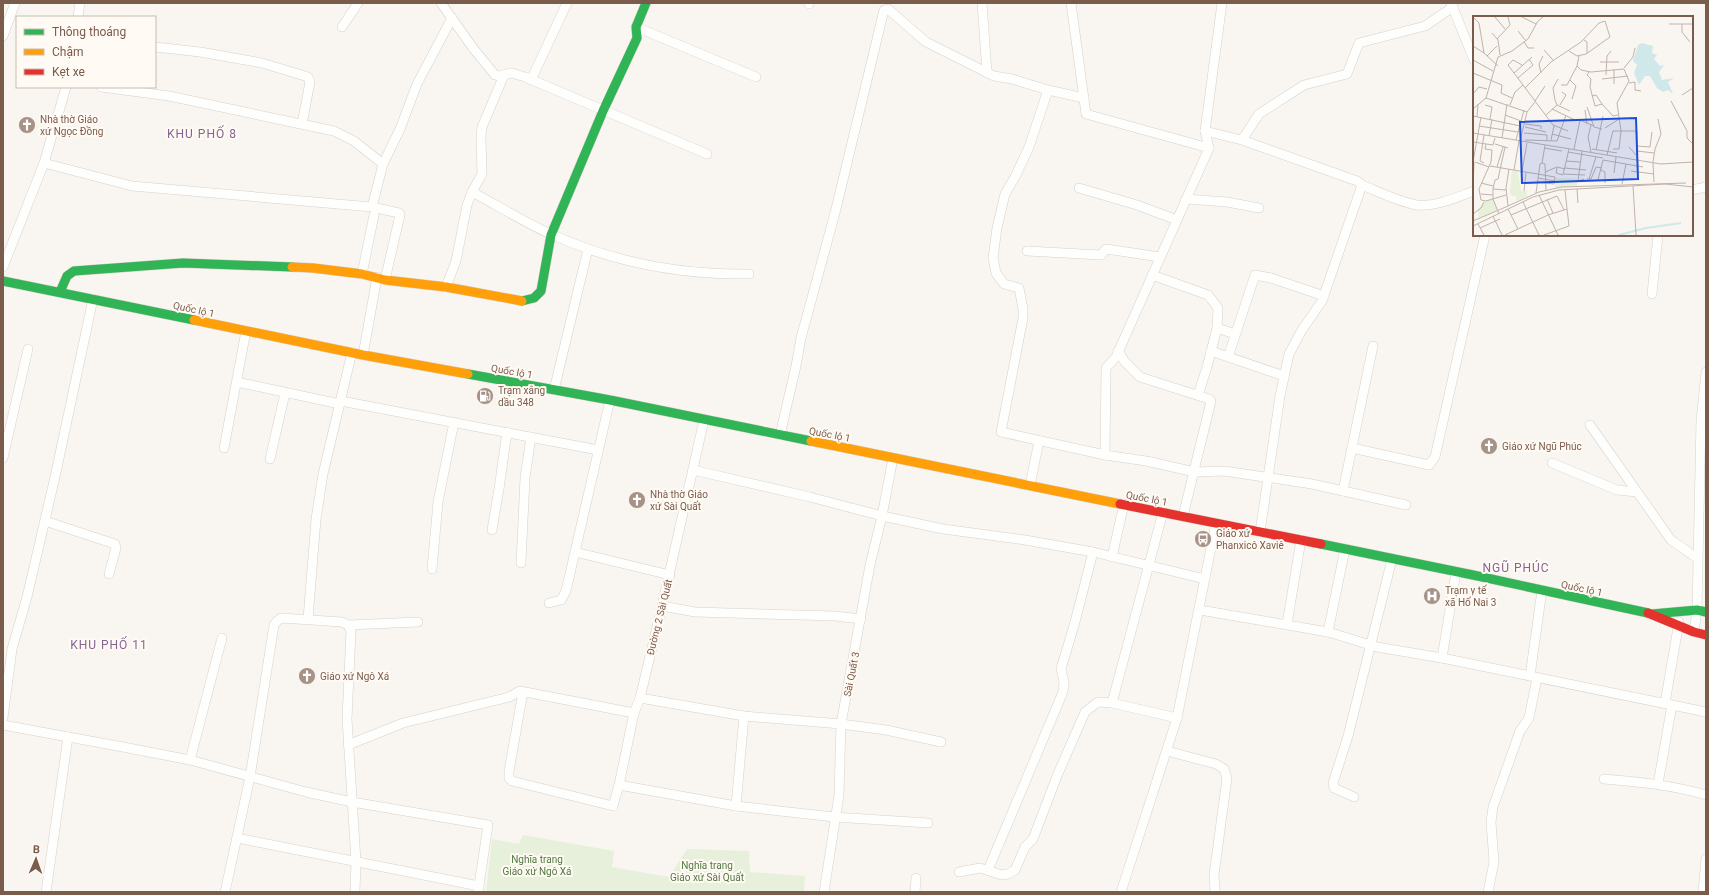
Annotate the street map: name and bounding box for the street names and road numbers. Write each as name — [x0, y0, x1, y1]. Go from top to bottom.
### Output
street label: Quốc lộ 1 — [172, 299, 216, 320]
street label: Quốc lộ 1 — [490, 361, 534, 382]
street label: Quốc lộ 1 — [808, 424, 852, 445]
street label: Quốc lộ 1 — [1125, 488, 1169, 509]
street label: Đường 2 Sài Quất — [644, 578, 674, 656]
street label: Quốc lộ 1 — [1560, 578, 1604, 599]
street label: Sài Quất 3 — [841, 651, 861, 697]

